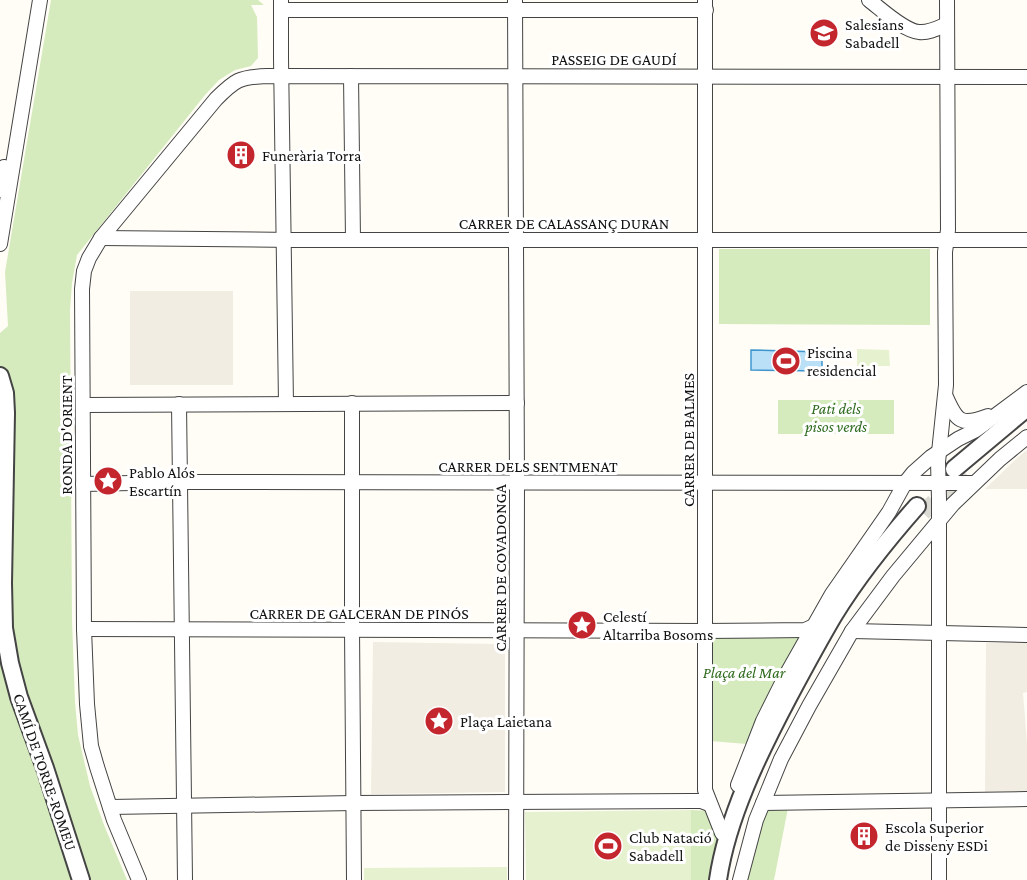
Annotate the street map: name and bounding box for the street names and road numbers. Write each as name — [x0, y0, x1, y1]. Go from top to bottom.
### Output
street label: PASSEIG DE GAUDÍ — [551, 51, 677, 68]
street label: CARRER DE CALASSANÇ DURAN — [459, 215, 669, 233]
street label: CARRER DE BALMES — [680, 373, 697, 507]
street label: RONDA D'ORIENT — [58, 375, 75, 495]
street label: CARRER DELS SENTMENAT — [438, 458, 618, 475]
street label: CARRER DE COVADONGA — [492, 483, 509, 652]
street label: CARRER DE GALCERAN DE PINÓS — [249, 605, 469, 622]
street label: CAMÍ DE TORRE-ROMEU — [10, 691, 80, 853]

